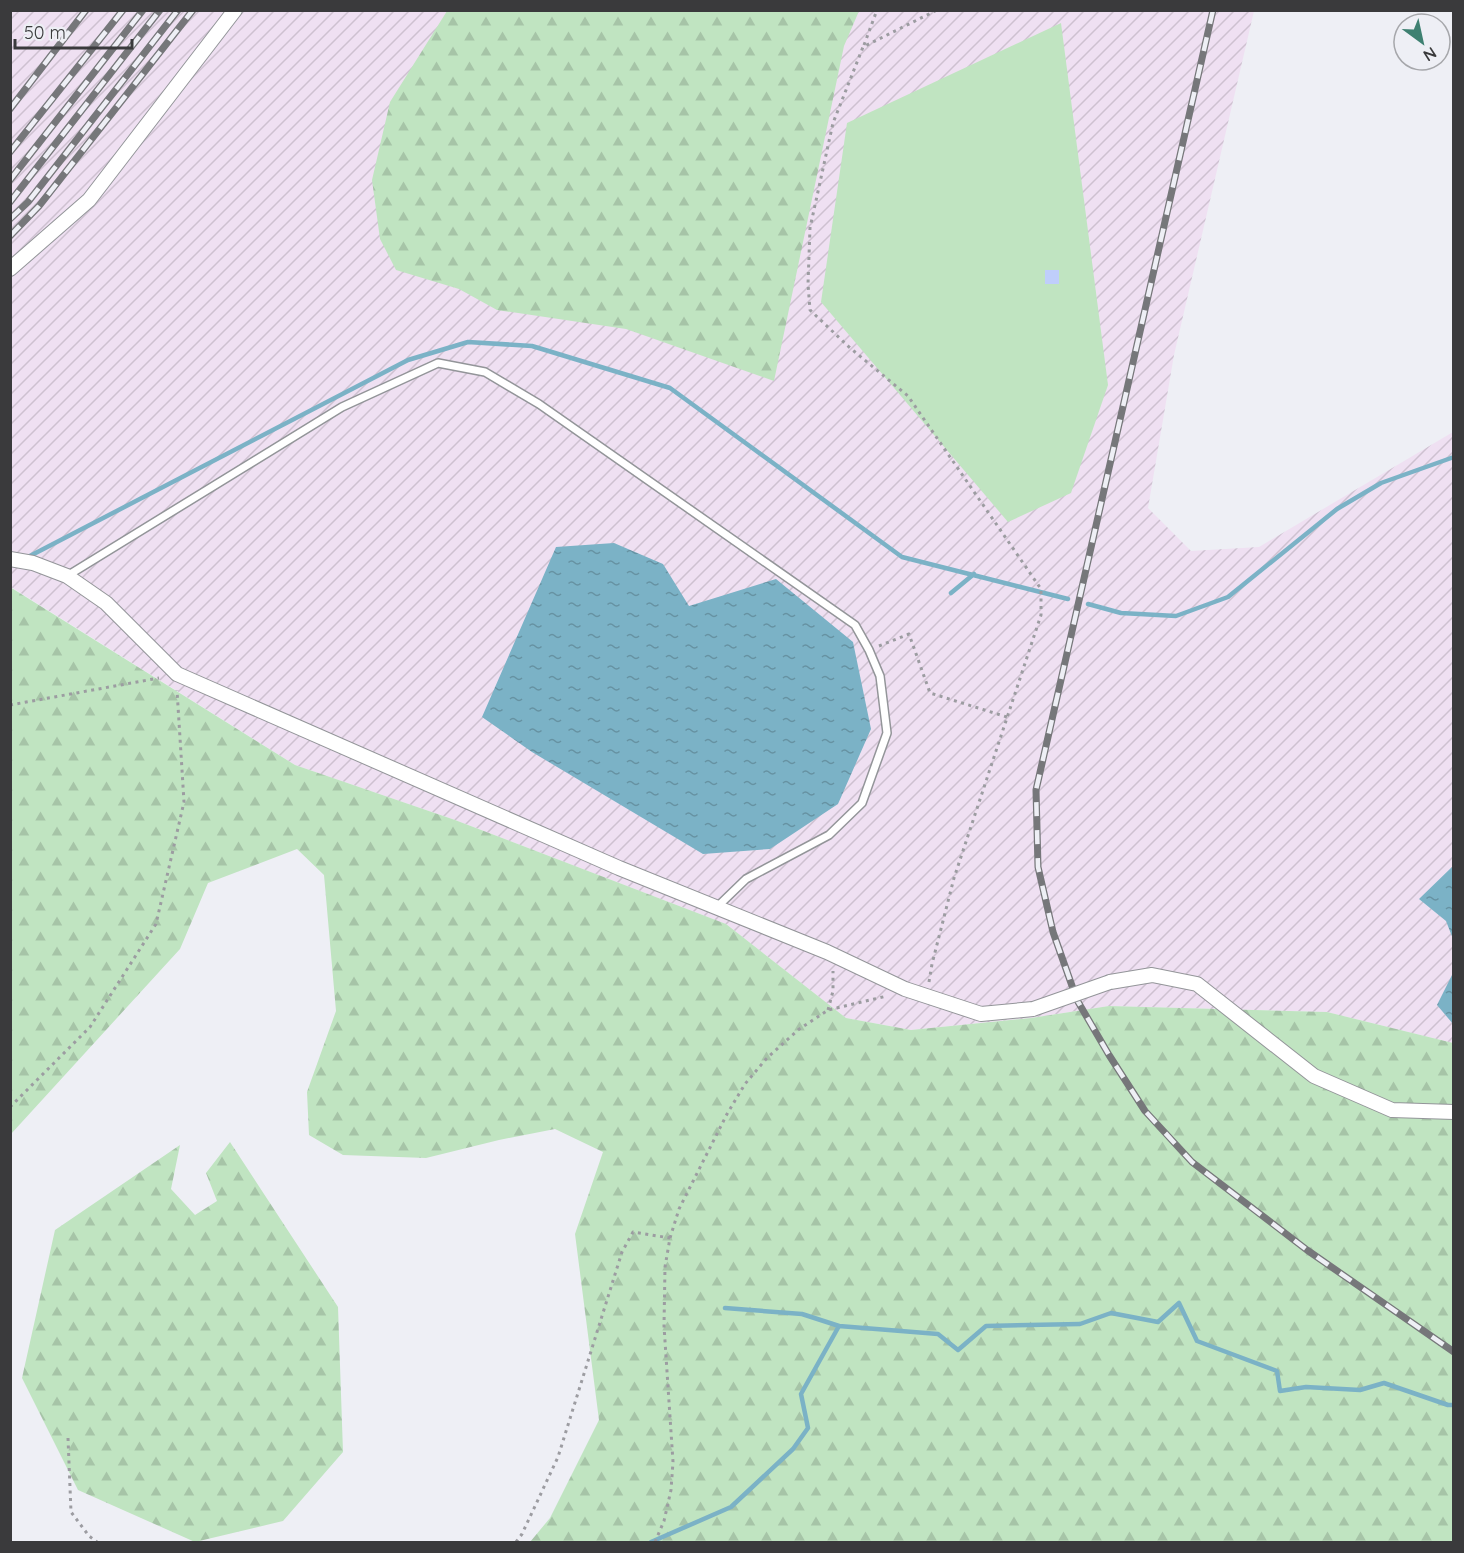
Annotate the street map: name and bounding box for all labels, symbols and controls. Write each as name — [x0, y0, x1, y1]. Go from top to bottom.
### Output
scale bar — [15, 12, 132, 50]
north arrow — [1392, 12, 1452, 72]
text: 50 m — [24, 21, 66, 44]
text: N — [1420, 43, 1441, 66]

